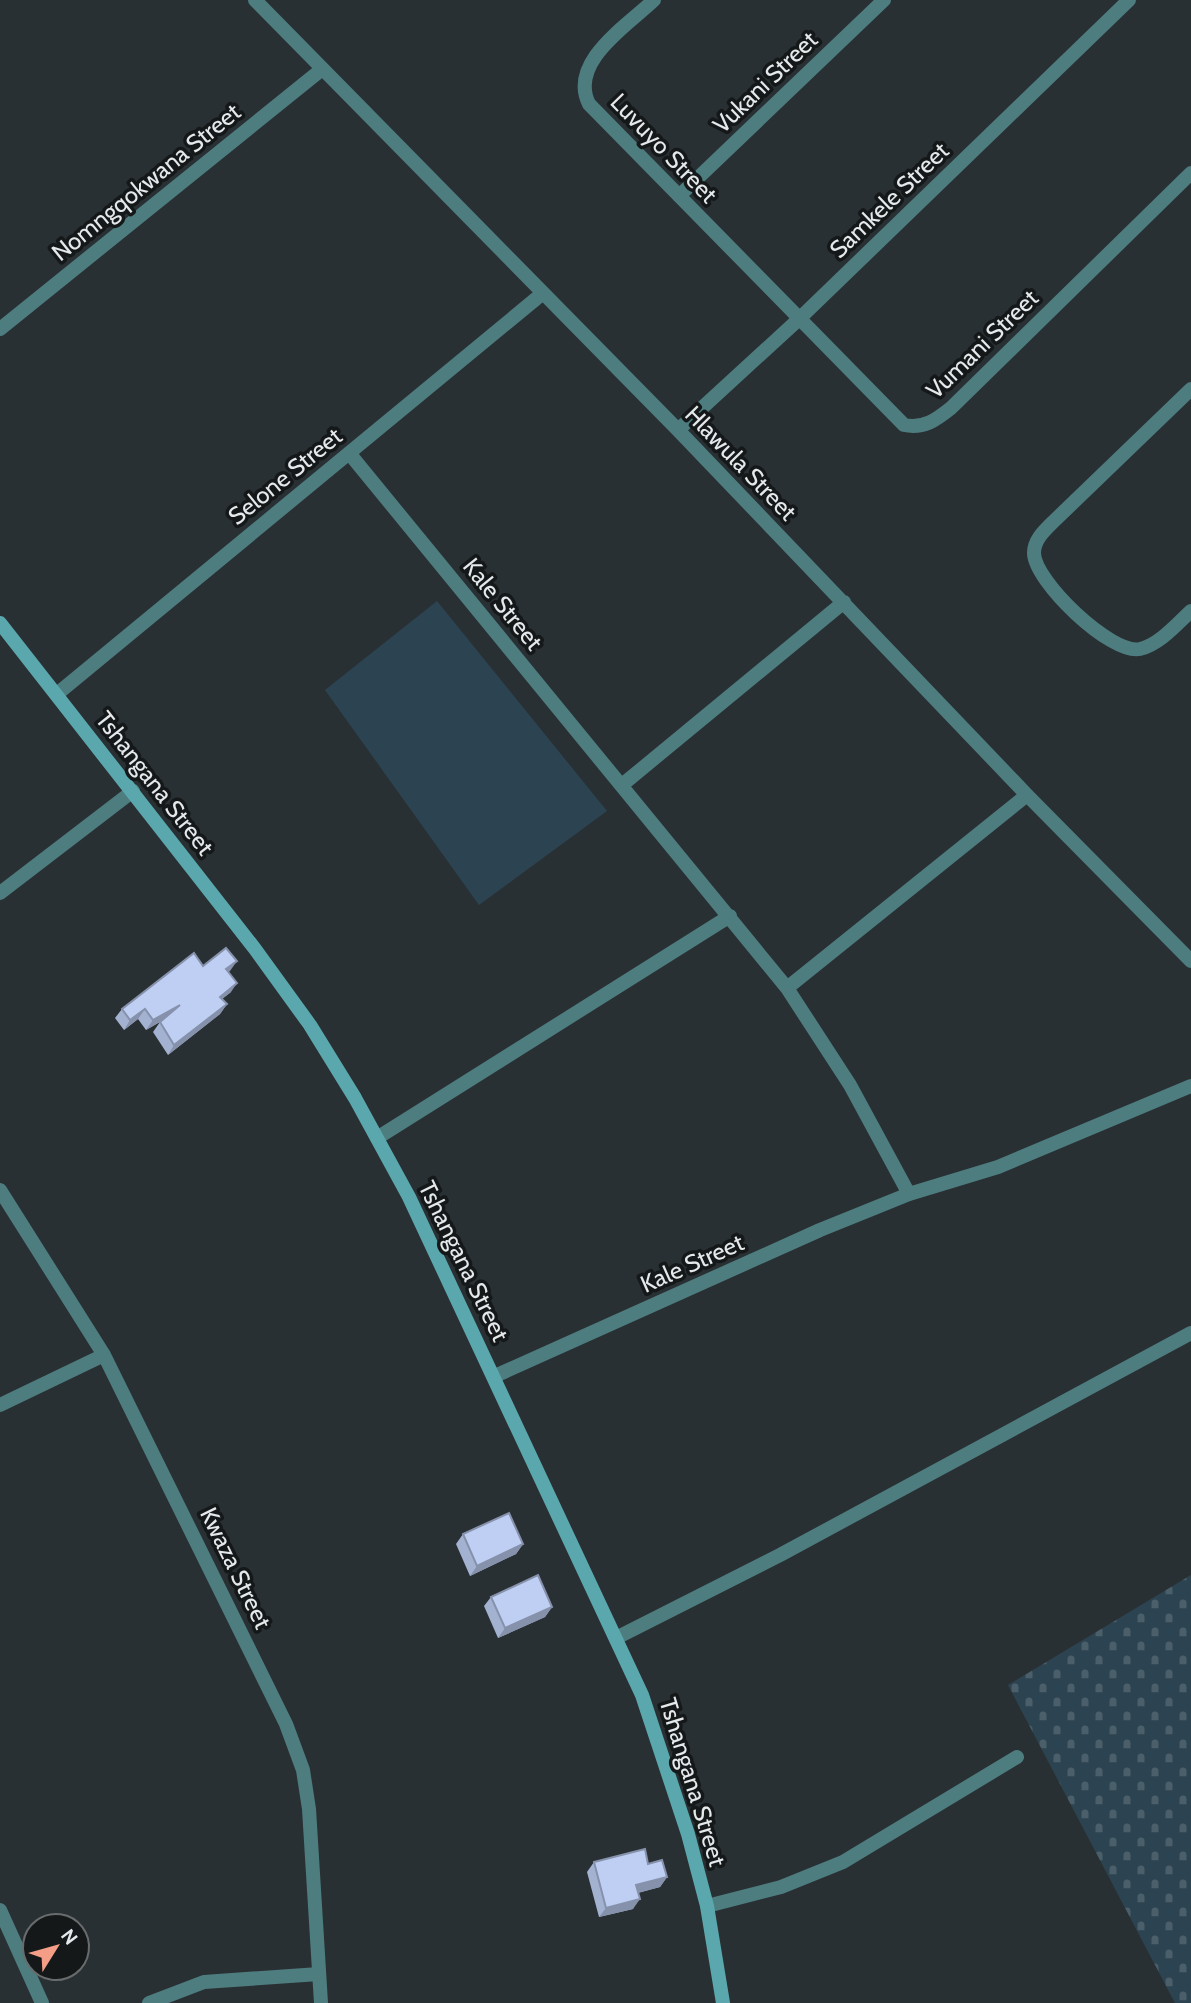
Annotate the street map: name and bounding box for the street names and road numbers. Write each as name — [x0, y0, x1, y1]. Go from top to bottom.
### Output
street label: Vukani Street — [707, 25, 823, 139]
street label: Luvuyo Street — [605, 87, 723, 209]
street label: Nomngqokwana Street — [46, 97, 246, 267]
street label: Samkele Street — [824, 136, 954, 264]
street label: Vumani Street — [920, 283, 1044, 405]
street label: Hlawula Street — [679, 400, 803, 526]
street label: Selone Street — [222, 421, 348, 531]
street label: Kale Street — [457, 552, 549, 656]
street label: Tshangana Street — [90, 705, 220, 861]
street label: Tshangana Street — [413, 1176, 515, 1346]
street label: Kale Street — [636, 1227, 748, 1299]
street label: Kwaza Street — [194, 1503, 278, 1633]
street label: Tshangana Street — [654, 1694, 732, 1870]

